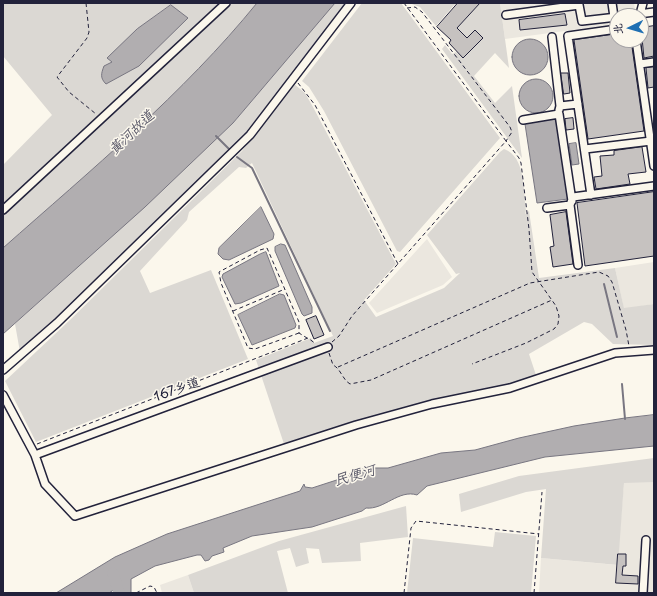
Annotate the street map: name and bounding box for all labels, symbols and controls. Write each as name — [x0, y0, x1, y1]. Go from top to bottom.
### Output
north arrow — [609, 8, 649, 48]
text: 北 — [609, 23, 626, 35]
water label: 黄河故道 — [106, 108, 158, 158]
street label: 167乡道 — [152, 375, 202, 405]
water label: 民便河 — [332, 462, 378, 490]

